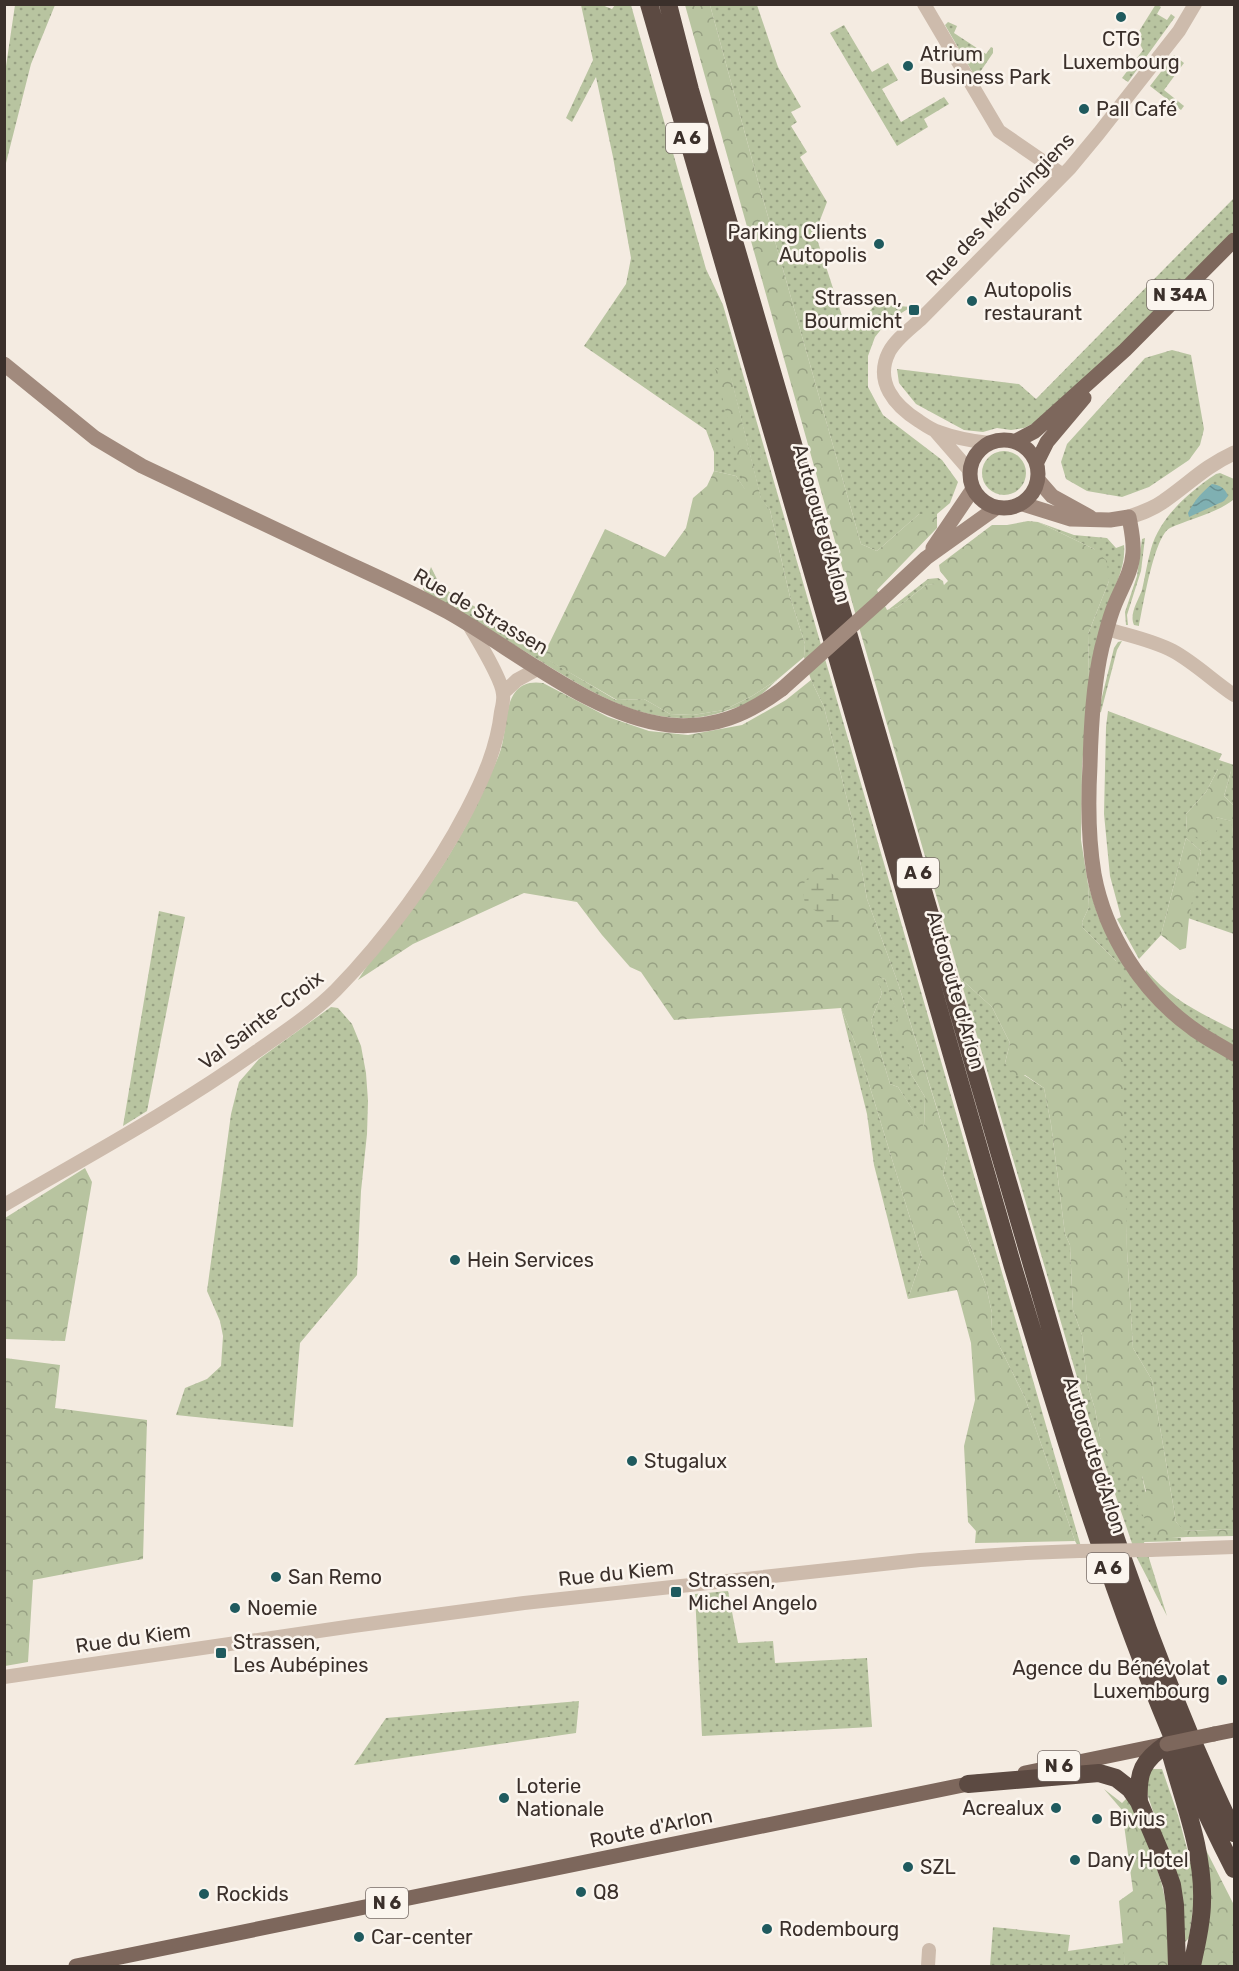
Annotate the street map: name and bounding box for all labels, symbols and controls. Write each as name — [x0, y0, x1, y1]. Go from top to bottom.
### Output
marker: CTG Luxembourg — [1114, 10, 1128, 24]
place label: CTG Luxembourg — [1062, 27, 1180, 74]
place label: Atrium Business Park — [920, 42, 1051, 89]
marker: Atrium Business Park — [901, 59, 915, 73]
place label: Pall Café — [1096, 97, 1177, 121]
marker: Pall Café — [1077, 102, 1091, 116]
road number: A 6 — [666, 123, 708, 153]
street label: Rue des Mérovingiens — [921, 128, 1079, 290]
place label: Parking Clients Autopolis — [727, 220, 867, 267]
marker: Parking Clients Autopolis — [872, 237, 886, 251]
place label: Autopolis restaurant — [984, 278, 1082, 325]
road number: N 34A — [1147, 280, 1213, 310]
place label: Strassen, Bourmicht — [804, 286, 902, 333]
marker: Autopolis restaurant — [965, 294, 979, 308]
marker: Strassen, Bourmicht — [907, 303, 921, 317]
street label: Autoroute d'Arlon — [788, 441, 856, 605]
street label: Rue de Strassen — [409, 563, 553, 659]
road number: A 6 — [897, 858, 939, 888]
street label: Autoroute d'Arlon — [922, 908, 990, 1072]
street label: Val Sainte-Croix — [194, 965, 328, 1075]
place label: Hein Services — [467, 1248, 594, 1272]
marker: Hein Services — [448, 1253, 462, 1267]
street label: Autoroute d'Arlon — [1058, 1373, 1132, 1537]
place label: Stugalux — [644, 1449, 727, 1473]
marker: Stugalux — [625, 1454, 639, 1468]
road number: A 6 — [1087, 1553, 1129, 1583]
street label: Rue du Kiem — [557, 1555, 675, 1591]
place label: San Remo — [288, 1565, 382, 1589]
place label: Strassen, Michel Angelo — [688, 1568, 817, 1615]
marker: San Remo — [269, 1570, 283, 1584]
marker: Strassen, Michel Angelo — [669, 1585, 683, 1599]
place label: Noemie — [247, 1596, 317, 1620]
marker: Noemie — [228, 1601, 242, 1615]
street label: Rue du Kiem — [74, 1618, 192, 1658]
place label: Strassen, Les Aubépines — [233, 1630, 369, 1677]
marker: Strassen, Les Aubépines — [214, 1646, 228, 1660]
place label: Agence du Bénévolat Luxembourg — [1012, 1656, 1210, 1703]
marker: Agence du Bénévolat Luxembourg — [1215, 1673, 1229, 1687]
road number: N 6 — [1038, 1751, 1080, 1781]
place label: Loterie Nationale — [516, 1774, 604, 1821]
marker: Loterie Nationale — [497, 1791, 511, 1805]
place label: Acrealux — [962, 1796, 1044, 1820]
marker: Acrealux — [1049, 1801, 1063, 1815]
street label: Route d'Arlon — [587, 1803, 715, 1853]
place label: Bivius — [1109, 1807, 1165, 1831]
marker: Bivius — [1090, 1812, 1104, 1826]
place label: Dany Hotel — [1087, 1848, 1189, 1872]
marker: Dany Hotel — [1068, 1853, 1082, 1867]
place label: SZL — [920, 1855, 956, 1879]
marker: SZL — [901, 1860, 915, 1874]
place label: Q8 — [593, 1880, 619, 1904]
place label: Rockids — [216, 1882, 289, 1906]
marker: Q8 — [574, 1885, 588, 1899]
marker: Rockids — [197, 1887, 211, 1901]
road number: N 6 — [366, 1888, 408, 1918]
place label: Rodembourg — [779, 1917, 899, 1941]
marker: Rodembourg — [760, 1922, 774, 1936]
place label: Car-center — [371, 1925, 473, 1949]
marker: Car-center — [352, 1930, 366, 1944]

